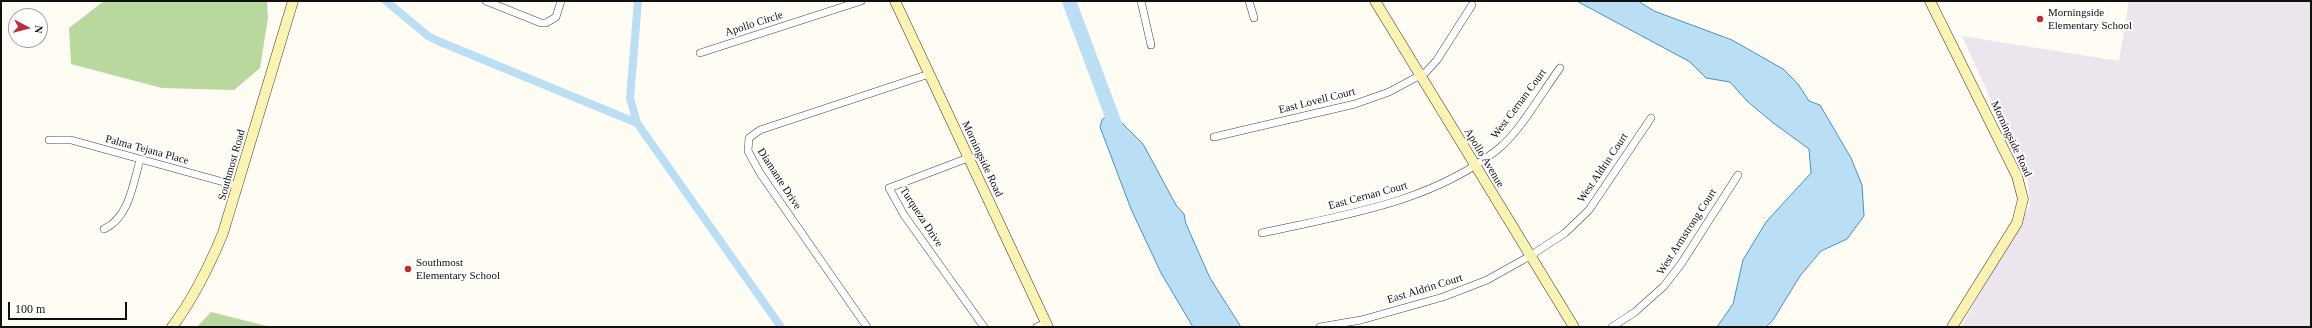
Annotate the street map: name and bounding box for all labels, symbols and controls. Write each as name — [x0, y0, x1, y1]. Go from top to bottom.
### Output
place label: Morningside Elementary School — [2048, 6, 2132, 32]
north arrow — [8, 8, 48, 48]
street label: Apollo Circle — [723, 8, 785, 40]
marker: Morningside Elementary School — [2035, 14, 2045, 24]
text: N — [32, 25, 45, 34]
street label: West Cernan Court — [1488, 66, 1550, 142]
street label: East Lovell Court — [1277, 85, 1357, 117]
street label: Morningside Road — [1988, 99, 2034, 179]
street label: Morningside Road — [959, 119, 1005, 199]
street label: Apollo Avenue — [1461, 126, 1507, 190]
street label: Southmost Road — [216, 128, 248, 202]
street label: West Aldrin Court — [1575, 131, 1631, 205]
street label: Palma Tejana Place — [104, 132, 190, 168]
street label: Diamante Drive — [754, 146, 804, 212]
street label: East Cernan Court — [1327, 179, 1409, 213]
street label: Turqueza Drive — [897, 184, 945, 250]
street label: West Armstrong Court — [1654, 186, 1720, 278]
place label: Southmost Elementary School — [416, 256, 500, 282]
marker: Southmost Elementary School — [403, 264, 413, 274]
street label: East Aldrin Court — [1386, 271, 1464, 307]
scale bar — [10, 294, 129, 320]
text: 100 m — [15, 302, 45, 316]

